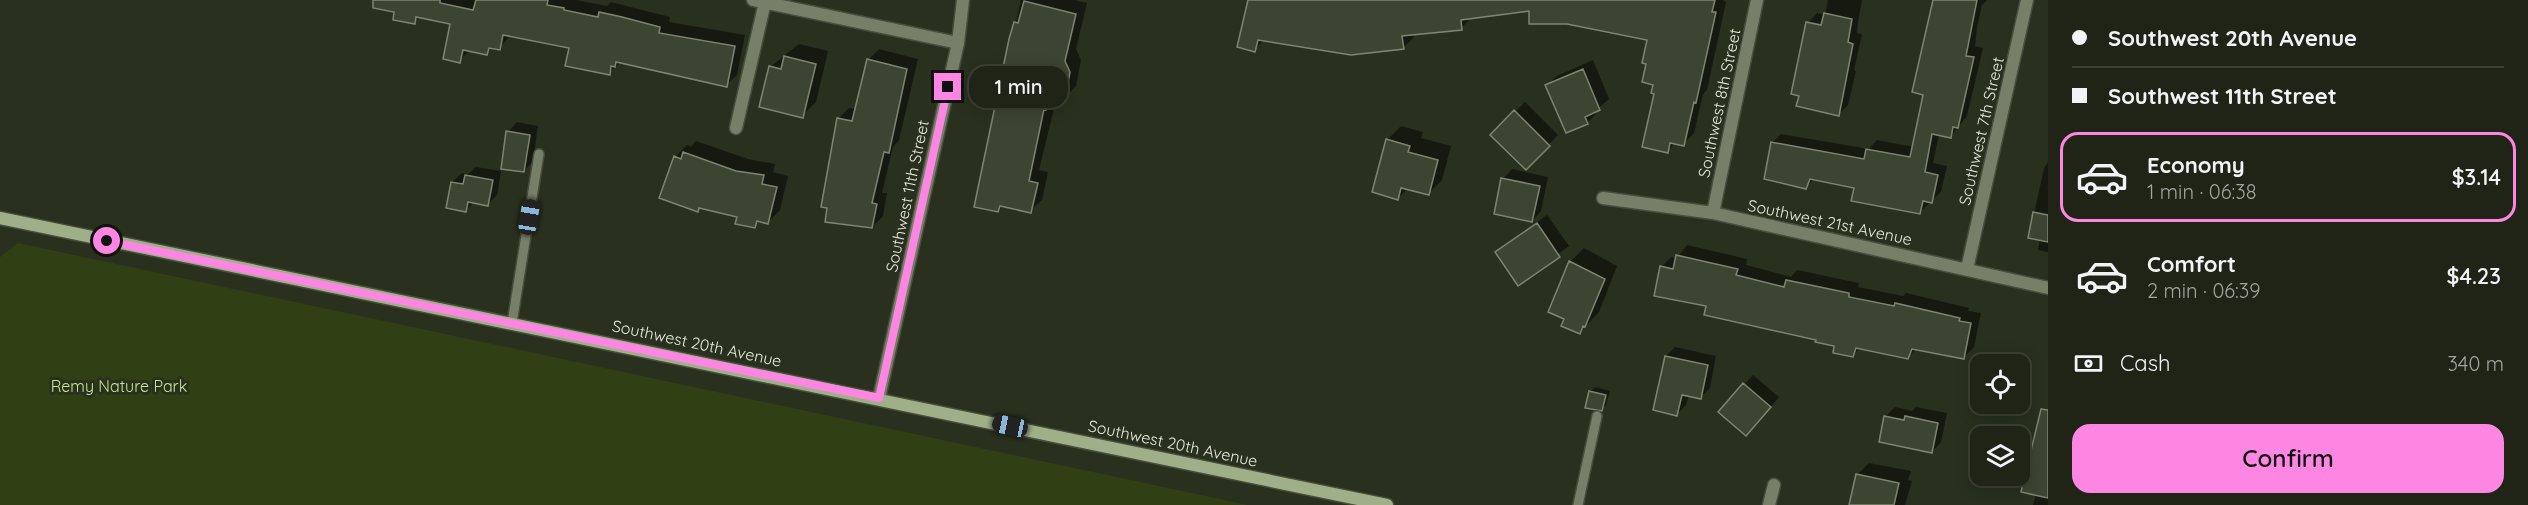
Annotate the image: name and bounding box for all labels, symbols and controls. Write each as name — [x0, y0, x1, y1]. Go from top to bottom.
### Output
text: Southwest 20th Avenue — [2108, 24, 2357, 52]
street label: Southwest 8th Street — [1693, 27, 1745, 179]
street label: Southwest 7th Street — [1954, 55, 2008, 207]
callout: 1 min — [969, 66, 1068, 108]
route end — [934, 73, 961, 100]
text: 1 min — [995, 74, 1042, 99]
text: Southwest 11th Street — [2108, 82, 2337, 110]
street label: Southwest 11th Street — [881, 118, 933, 274]
icon: car — [2075, 150, 2129, 204]
text: Economy — [2147, 151, 2245, 179]
text: $3.14 — [2452, 163, 2501, 191]
text: 1 min · 06:38 — [2147, 179, 2256, 204]
street label: Southwest 21st Avenue — [1746, 195, 1914, 249]
car — [517, 198, 541, 236]
route start — [93, 227, 120, 254]
icon: car — [2075, 249, 2129, 303]
text: Comfort — [2147, 250, 2236, 278]
text: $4.23 — [2447, 262, 2501, 290]
text: 2 min · 06:39 — [2147, 278, 2260, 303]
street label: Southwest 20th Avenue — [610, 315, 784, 371]
icon: cash — [2072, 347, 2105, 380]
text: Cash — [2120, 349, 2171, 377]
text: 340 m — [2447, 351, 2504, 376]
map controls — [1970, 354, 2030, 486]
button: locate — [1970, 354, 2030, 414]
park label: Remy Nature Park — [51, 376, 187, 396]
car — [991, 413, 1029, 439]
street label: Southwest 20th Avenue — [1086, 415, 1260, 471]
button: Confirm — [2072, 424, 2504, 493]
button: layers — [1970, 426, 2030, 486]

